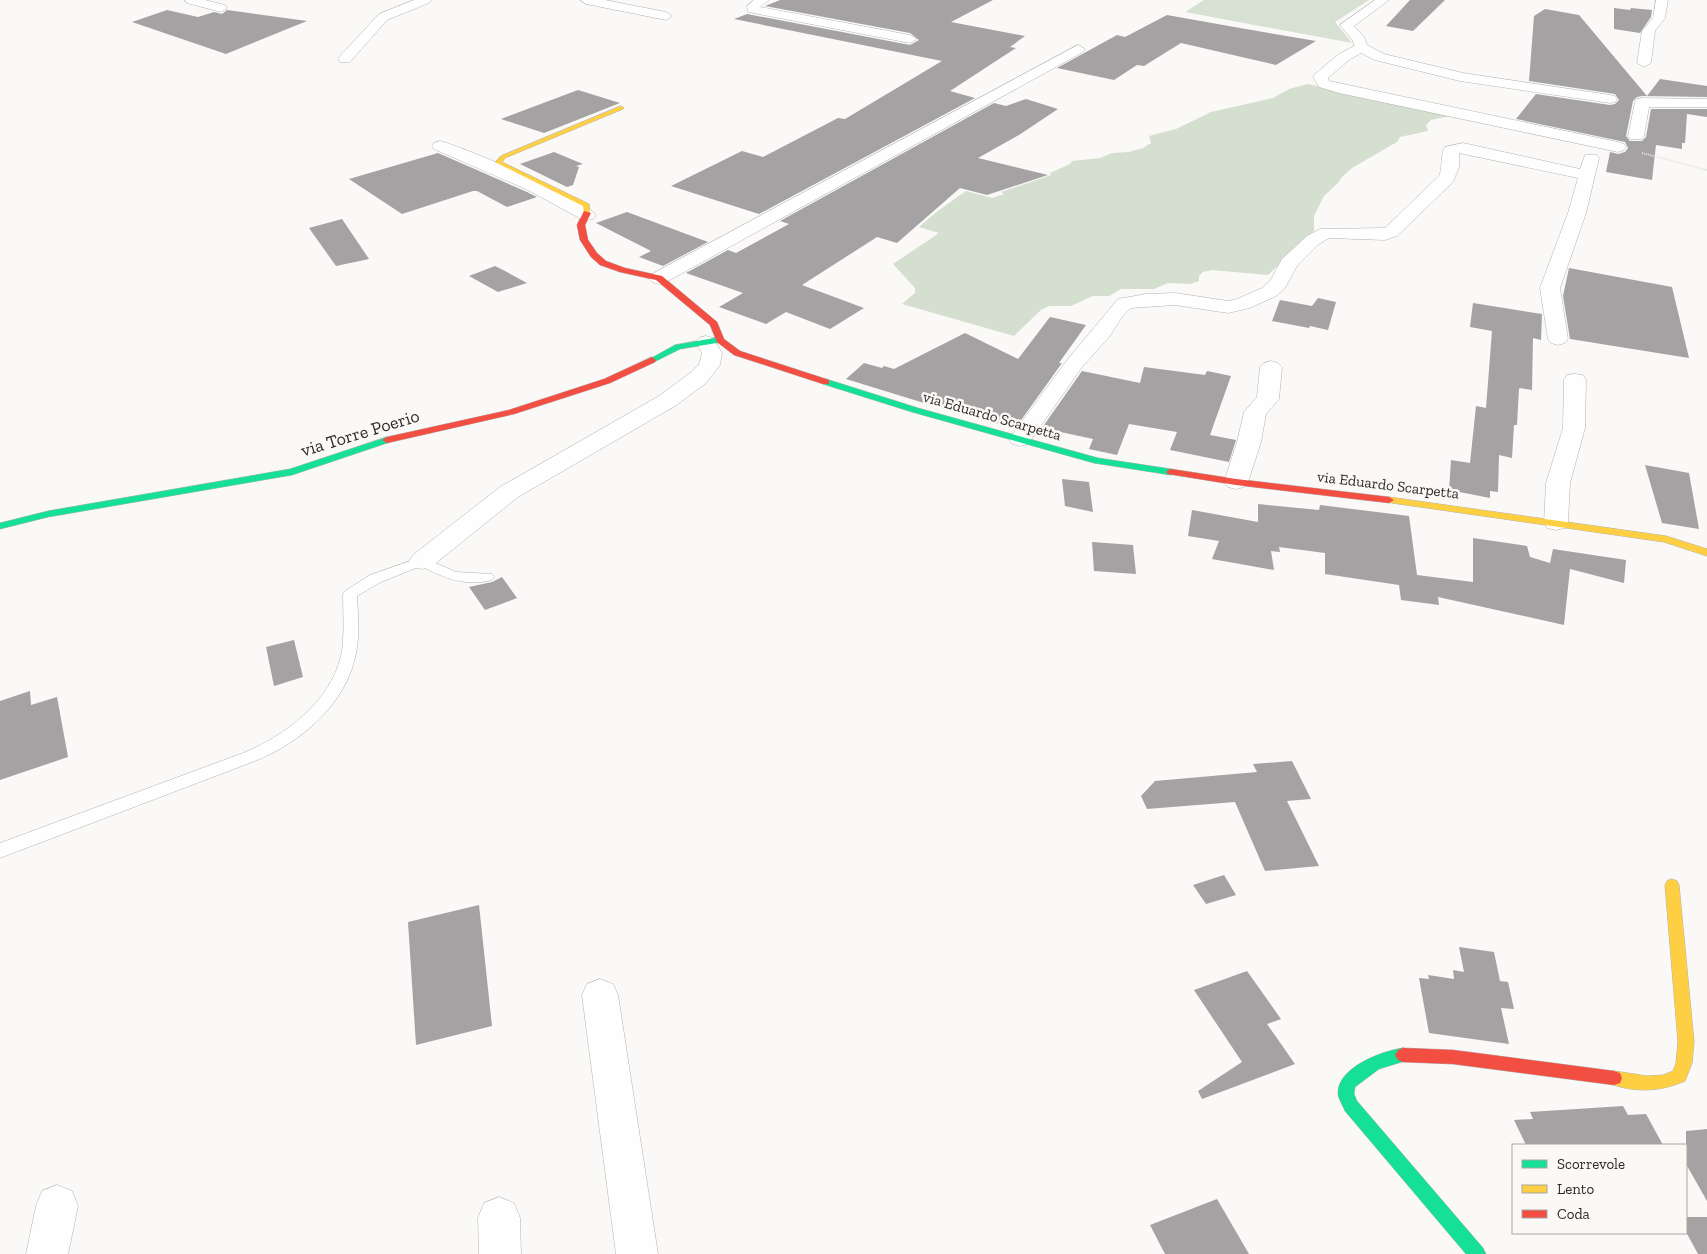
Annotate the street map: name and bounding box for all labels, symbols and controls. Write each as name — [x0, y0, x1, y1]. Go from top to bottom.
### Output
street label: via Eduardo Scarpetta — [921, 388, 1063, 444]
street label: via Torre Poerio — [298, 404, 422, 462]
street label: via Eduardo Scarpetta — [1316, 467, 1460, 503]
legend — [1512, 1144, 1687, 1234]
text: Scorrevole — [1557, 1155, 1625, 1173]
text: Lento — [1557, 1180, 1594, 1198]
text: Coda — [1557, 1205, 1590, 1223]

